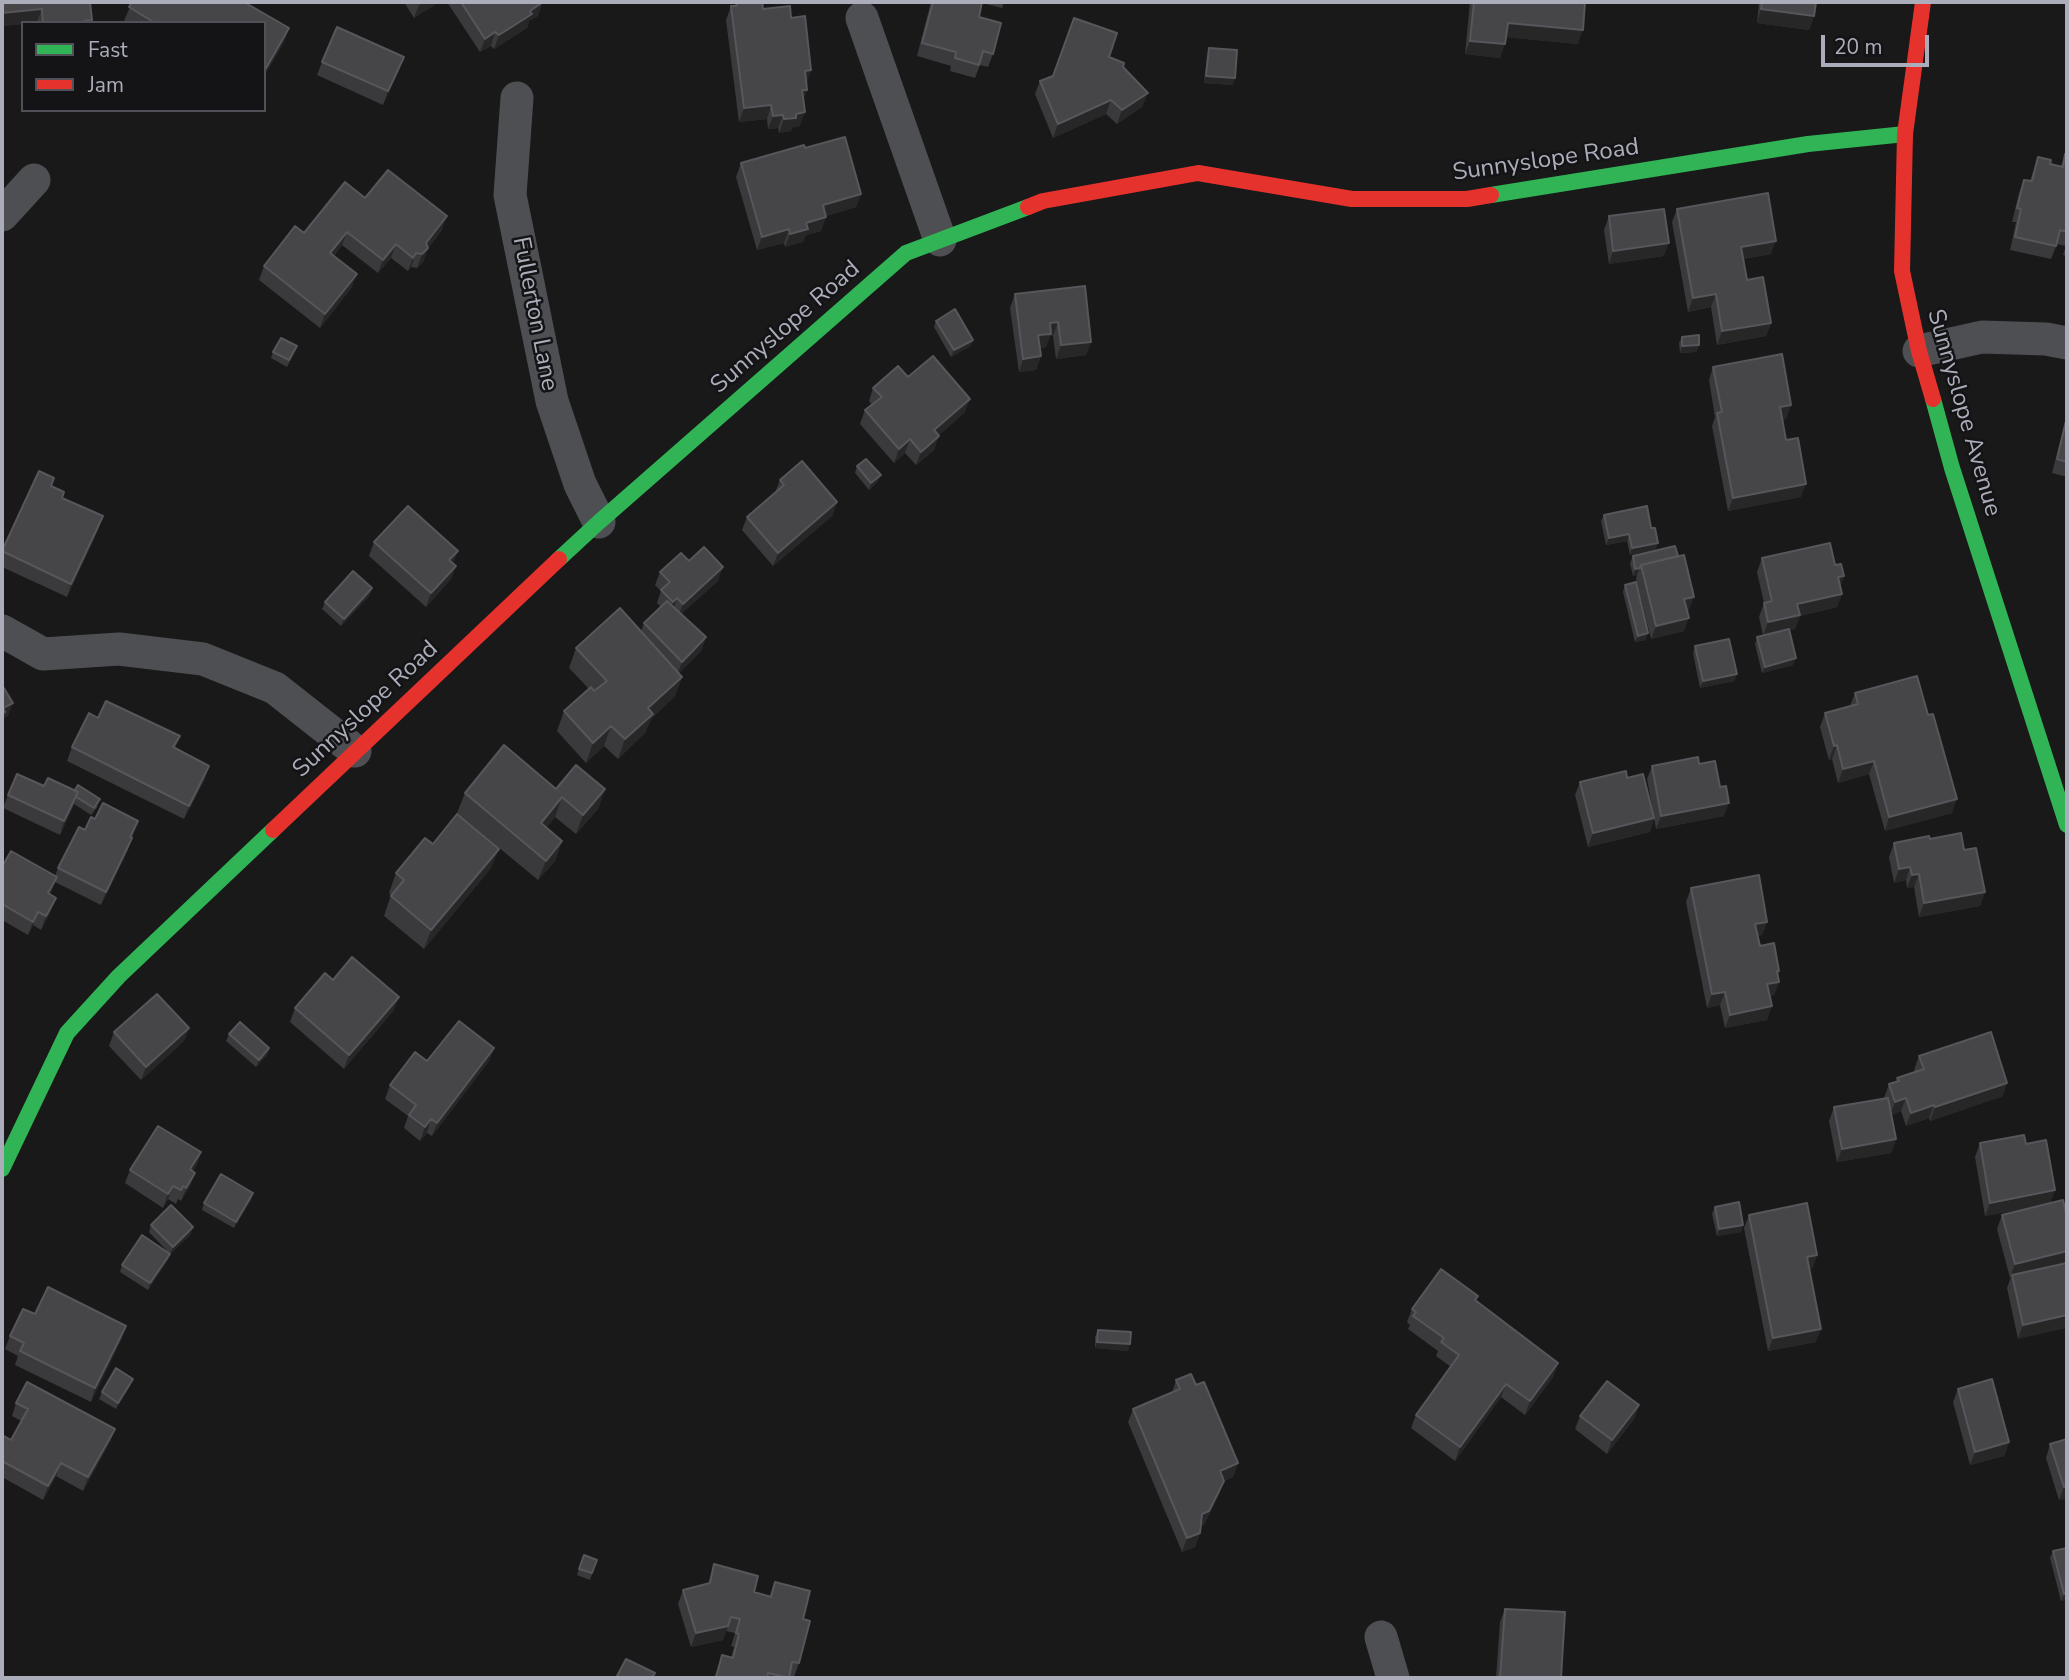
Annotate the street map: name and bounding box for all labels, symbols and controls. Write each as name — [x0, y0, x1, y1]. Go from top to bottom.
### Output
legend — [21, 21, 266, 112]
scale bar — [1824, 21, 1932, 65]
text: 20 m — [1834, 33, 1883, 61]
text: Fast — [88, 36, 128, 64]
text: Jam — [88, 71, 124, 99]
street label: Sunnyslope Road — [1451, 134, 1641, 188]
street label: Fullerton Lane — [505, 235, 563, 393]
street label: Sunnyslope Road — [706, 255, 866, 401]
street label: Sunnyslope Avenue — [1920, 306, 2006, 520]
street label: Sunnyslope Road — [287, 635, 445, 785]

